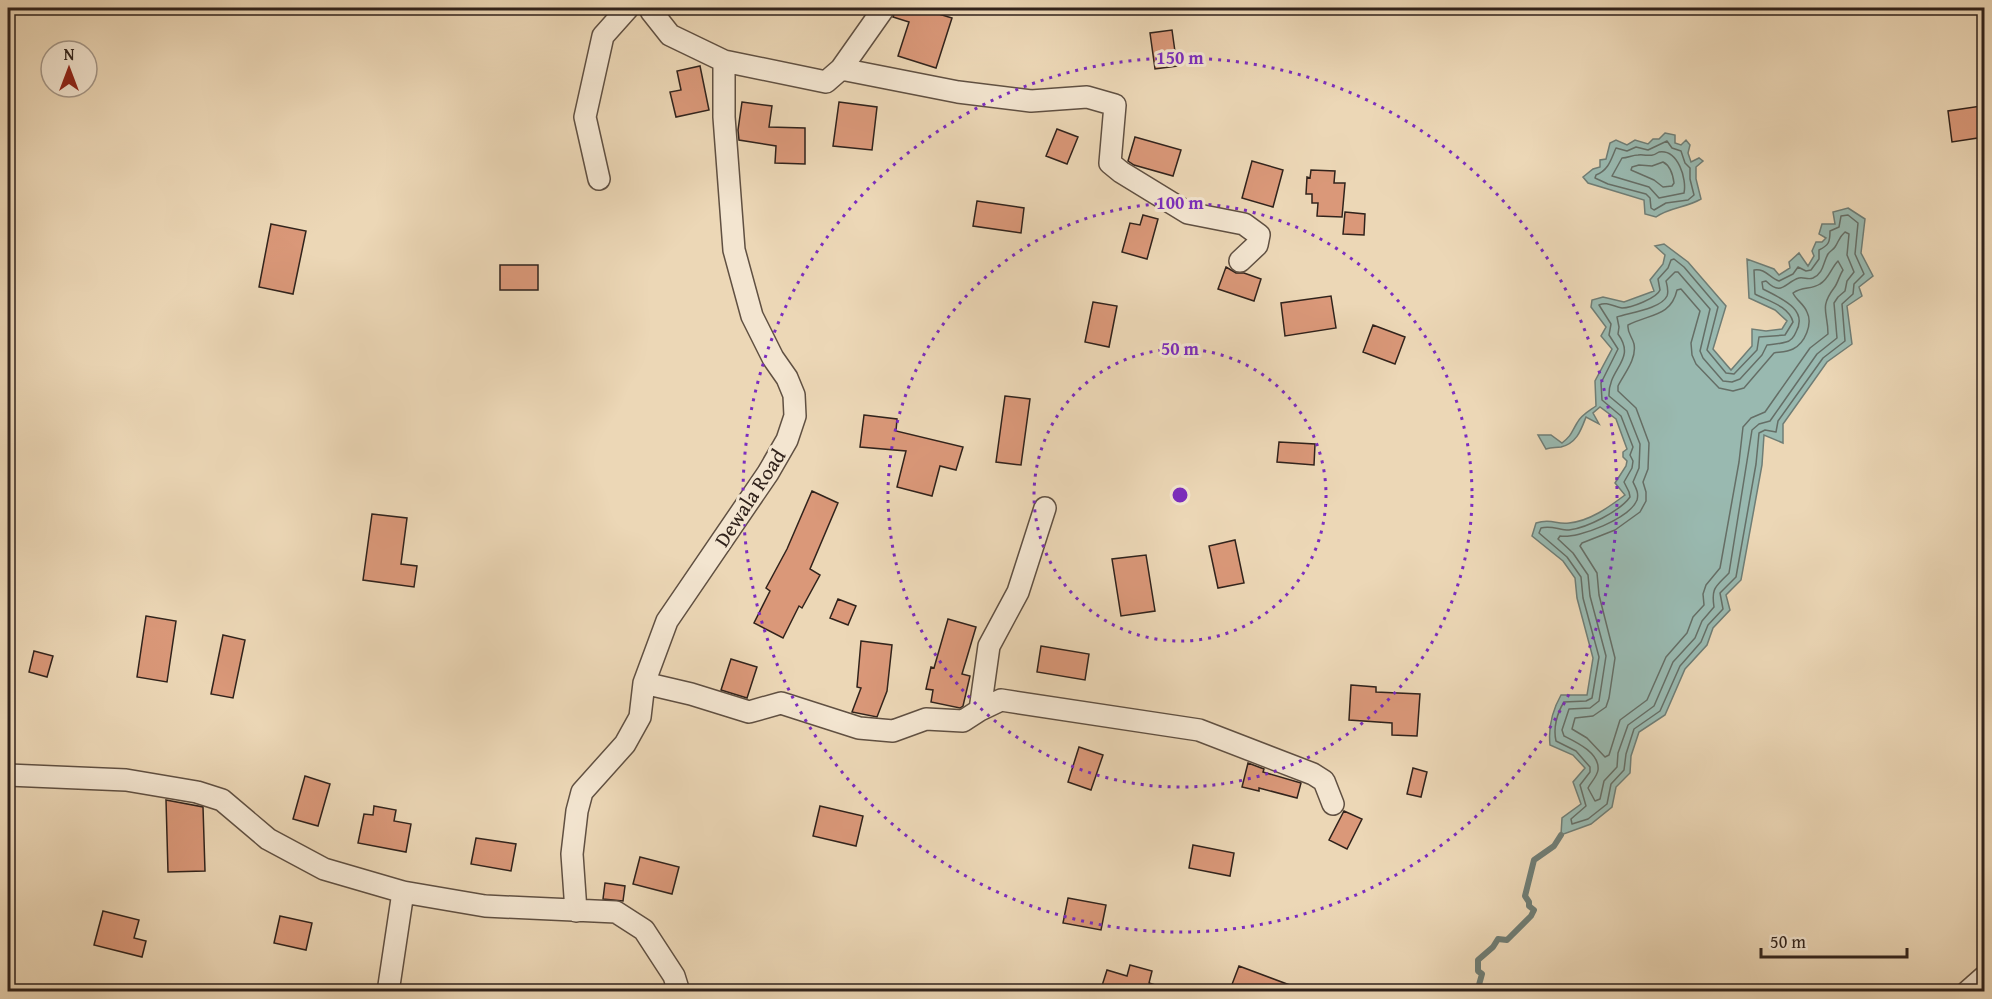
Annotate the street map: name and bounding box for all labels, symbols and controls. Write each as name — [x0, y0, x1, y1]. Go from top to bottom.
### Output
north arrow — [39, 39, 99, 99]
text: N — [64, 42, 75, 66]
text: 150 m — [1156, 44, 1204, 71]
text: 100 m — [1156, 189, 1204, 216]
text: 50 m — [1161, 335, 1200, 362]
street label: Dewala Road — [706, 442, 793, 553]
centre of rings — [1170, 485, 1190, 505]
scale bar — [1761, 921, 1906, 959]
text: 50 m — [1770, 928, 1806, 955]

